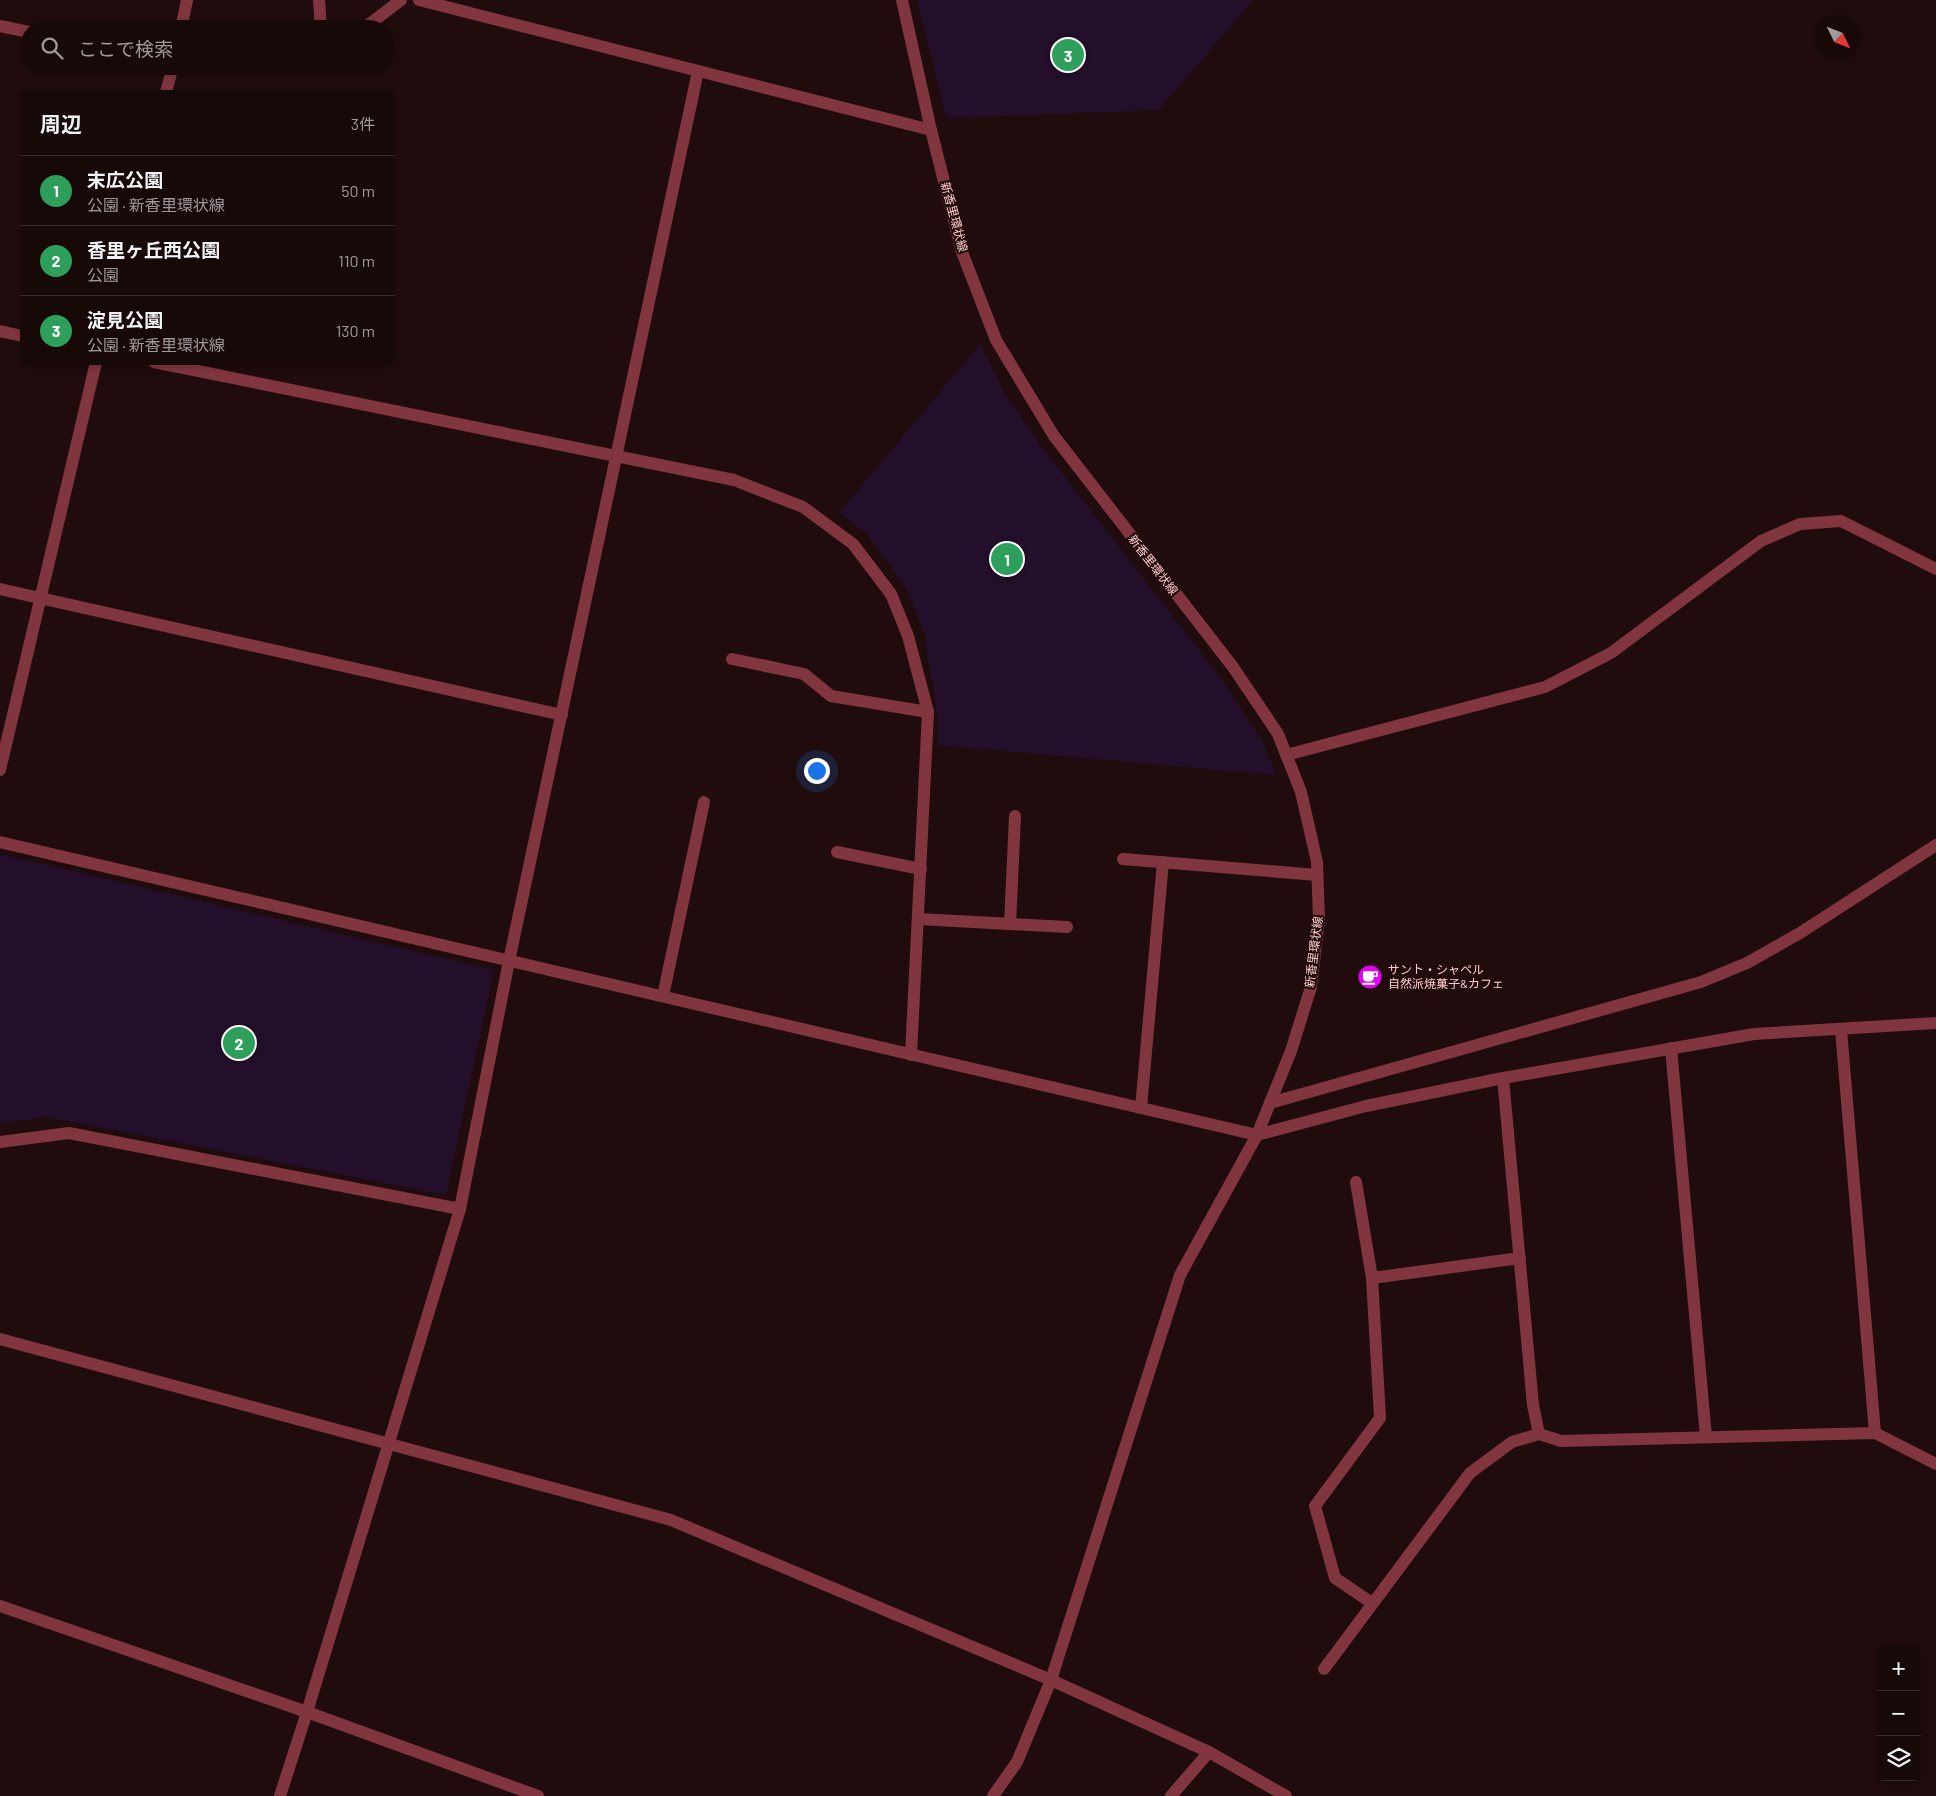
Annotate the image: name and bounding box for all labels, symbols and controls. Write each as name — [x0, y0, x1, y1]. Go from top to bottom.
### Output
north arrow — [1816, 15, 1861, 60]
search box — [20, 20, 395, 75]
icon: search — [38, 34, 66, 62]
pin: 3 — [1052, 36, 1084, 74]
text: ここで検索 — [78, 37, 173, 60]
text: 周辺 — [40, 111, 82, 136]
text: 3件 — [351, 114, 375, 133]
text: 末広公園 — [87, 168, 163, 191]
street label: 新香里環状線 — [939, 180, 971, 253]
text: 1 — [53, 181, 59, 200]
text: 50 m — [341, 181, 375, 200]
text: 公園 · 新香里環状線 — [87, 195, 225, 214]
text: 香里ヶ丘西公園 — [87, 238, 220, 261]
text: 2 — [52, 251, 60, 270]
text: 110 m — [338, 251, 375, 270]
text: 公園 — [87, 265, 119, 284]
text: 淀見公園 — [87, 308, 163, 331]
text: 3 — [52, 321, 60, 340]
text: 130 m — [336, 321, 375, 340]
text: 公園 · 新香里環状線 — [87, 335, 225, 354]
street label: 新香里環状線 — [1126, 532, 1181, 597]
pin: 1 — [991, 540, 1023, 578]
your location — [804, 758, 830, 784]
street label: 新香里環状線 — [1302, 915, 1324, 988]
place label: サント・シャペル 自然派焼菓子&カフェ — [1388, 962, 1504, 990]
cafe icon: サント・シャペル 自然派焼菓子&カフェ — [1357, 964, 1383, 990]
pin: 2 — [223, 1024, 255, 1062]
map controls — [1876, 1646, 1921, 1781]
button: + — [1876, 1646, 1921, 1691]
button: − — [1876, 1691, 1921, 1736]
button: layers — [1876, 1736, 1921, 1781]

